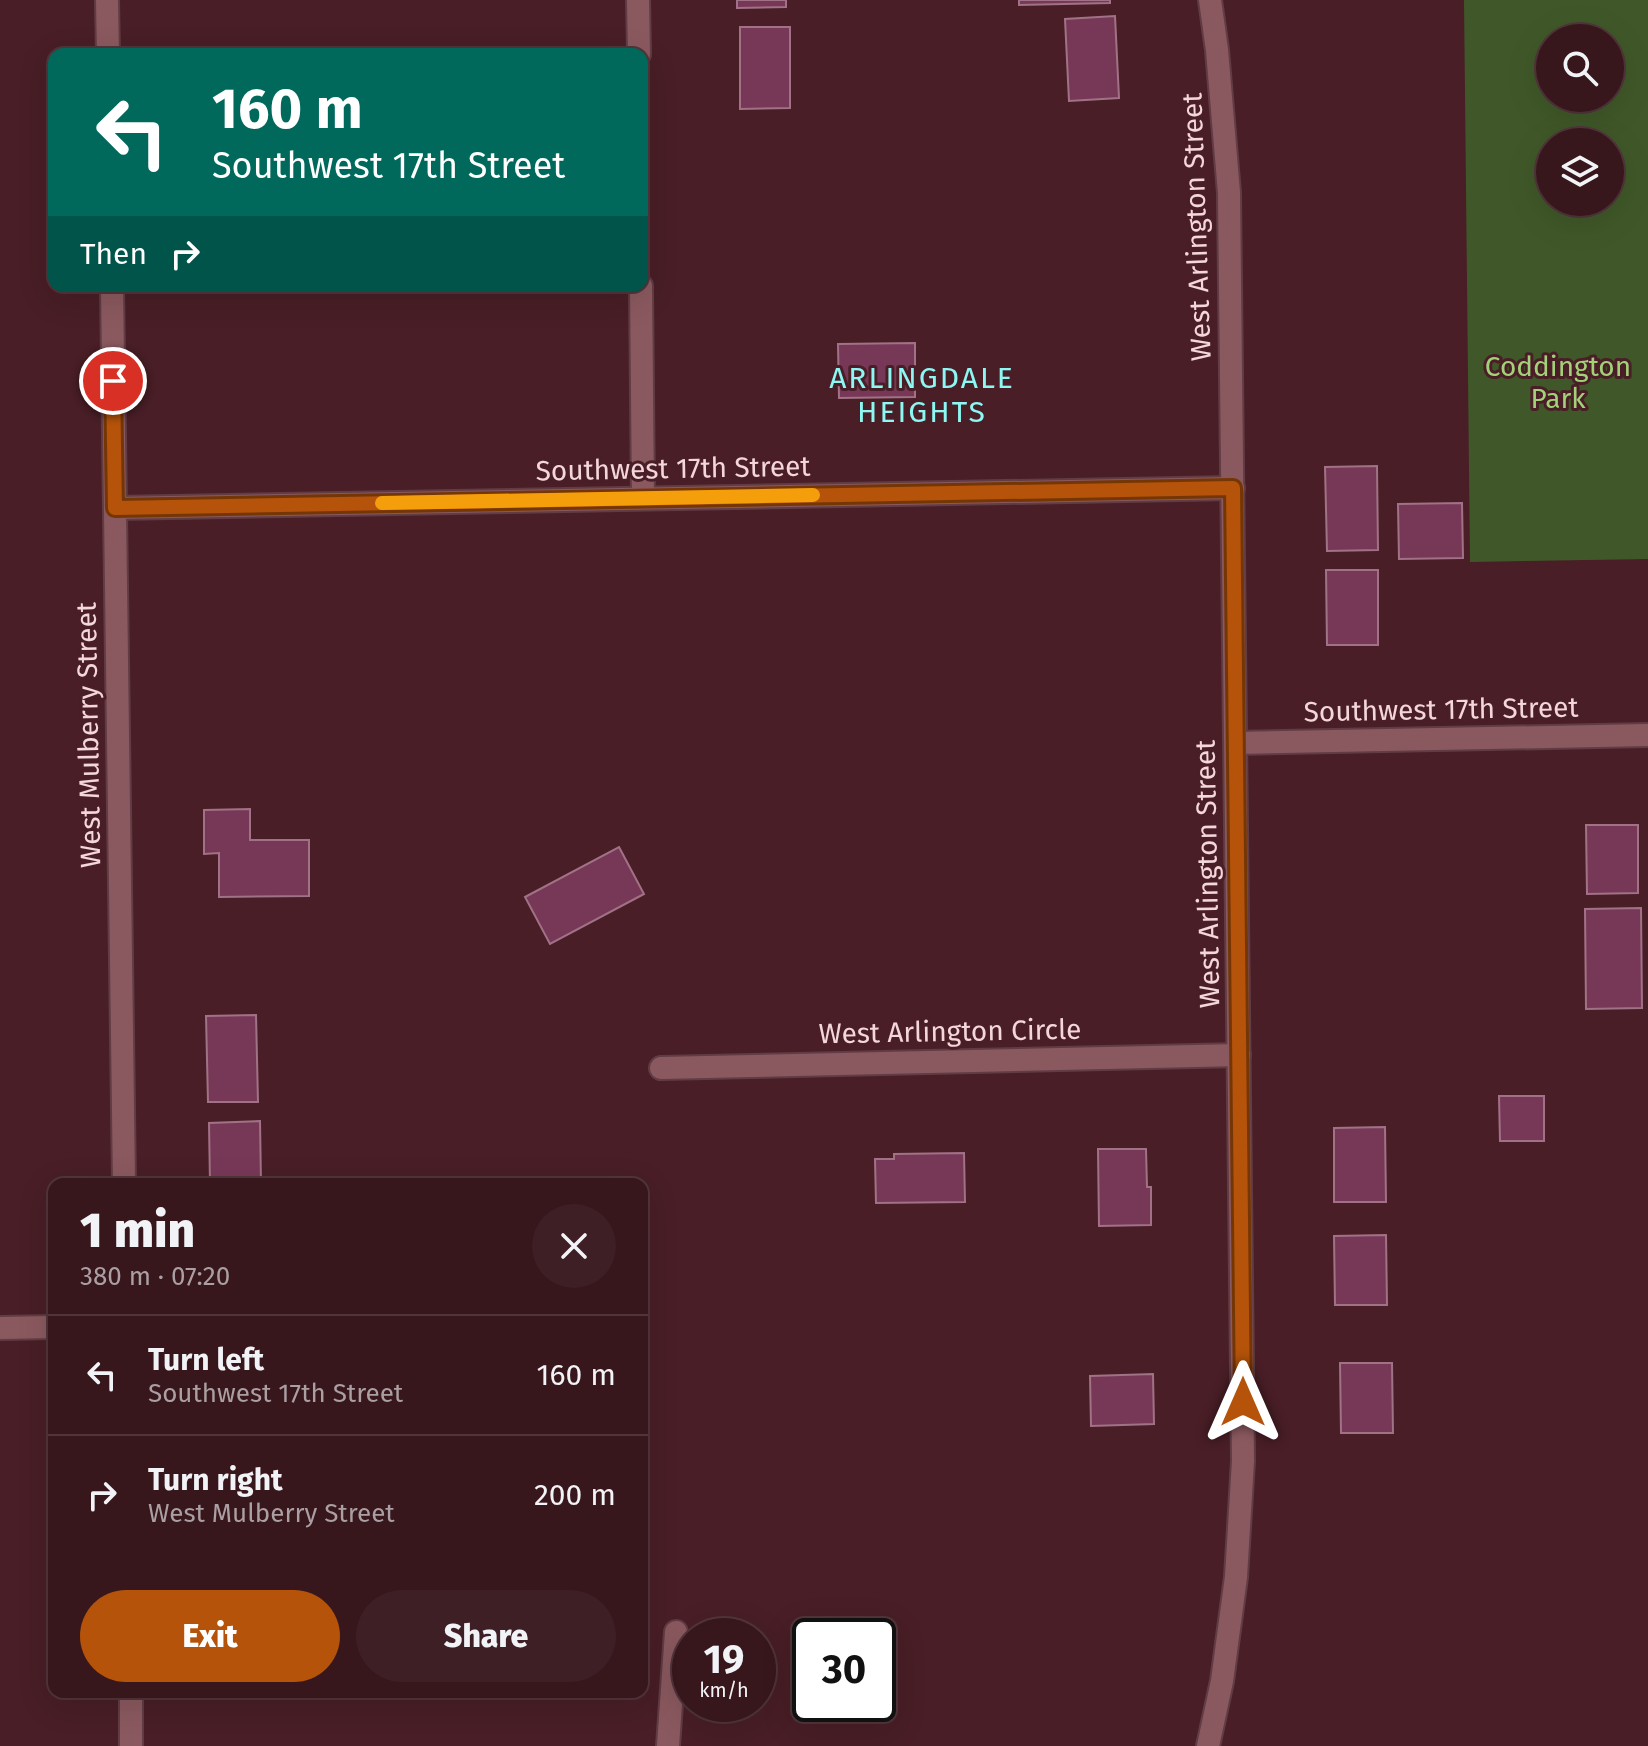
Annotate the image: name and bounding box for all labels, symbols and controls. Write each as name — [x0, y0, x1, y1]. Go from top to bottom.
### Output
map controls — [1536, 24, 1624, 216]
button: search — [1536, 24, 1624, 112]
text: 160 m — [212, 76, 363, 143]
icon: left — [80, 80, 184, 184]
street label: West Arlington Street — [1175, 91, 1218, 362]
button: layers — [1536, 128, 1624, 216]
text: Southwest 17th Street — [212, 144, 565, 188]
icon: right — [163, 232, 207, 276]
text: Then — [80, 236, 147, 272]
pin — [79, 347, 147, 415]
park label: Coddington Park — [1485, 350, 1631, 415]
icon: arrive — [91, 359, 135, 403]
district label: ARLINGDALE HEIGHTS — [829, 360, 1015, 430]
street label: Southwest 17th Street — [535, 450, 812, 487]
street label: West Mulberry Street — [70, 601, 107, 868]
street label: Southwest 17th Street — [1303, 691, 1580, 728]
street label: West Arlington Street — [1189, 739, 1226, 1008]
street label: West Arlington Circle — [818, 1013, 1082, 1050]
text: 1 min — [80, 1202, 195, 1260]
button: close — [532, 1204, 616, 1288]
text: 380 m · 07:20 — [80, 1261, 230, 1292]
text: Turn left — [148, 1342, 264, 1378]
icon: left — [80, 1353, 124, 1397]
text: 160 m — [537, 1357, 616, 1393]
position arrow — [1201, 1360, 1285, 1444]
text: Southwest 17th Street — [148, 1378, 403, 1409]
text: Turn right — [148, 1462, 283, 1498]
icon: right — [80, 1473, 124, 1517]
text: 200 m — [534, 1477, 616, 1513]
text: West Mulberry Street — [148, 1498, 395, 1529]
button: Exit — [80, 1590, 340, 1682]
button: Share — [356, 1590, 616, 1682]
speed limit sign: 30 — [792, 1618, 896, 1722]
text: 19 — [704, 1636, 744, 1684]
text: km/h — [699, 1678, 749, 1702]

